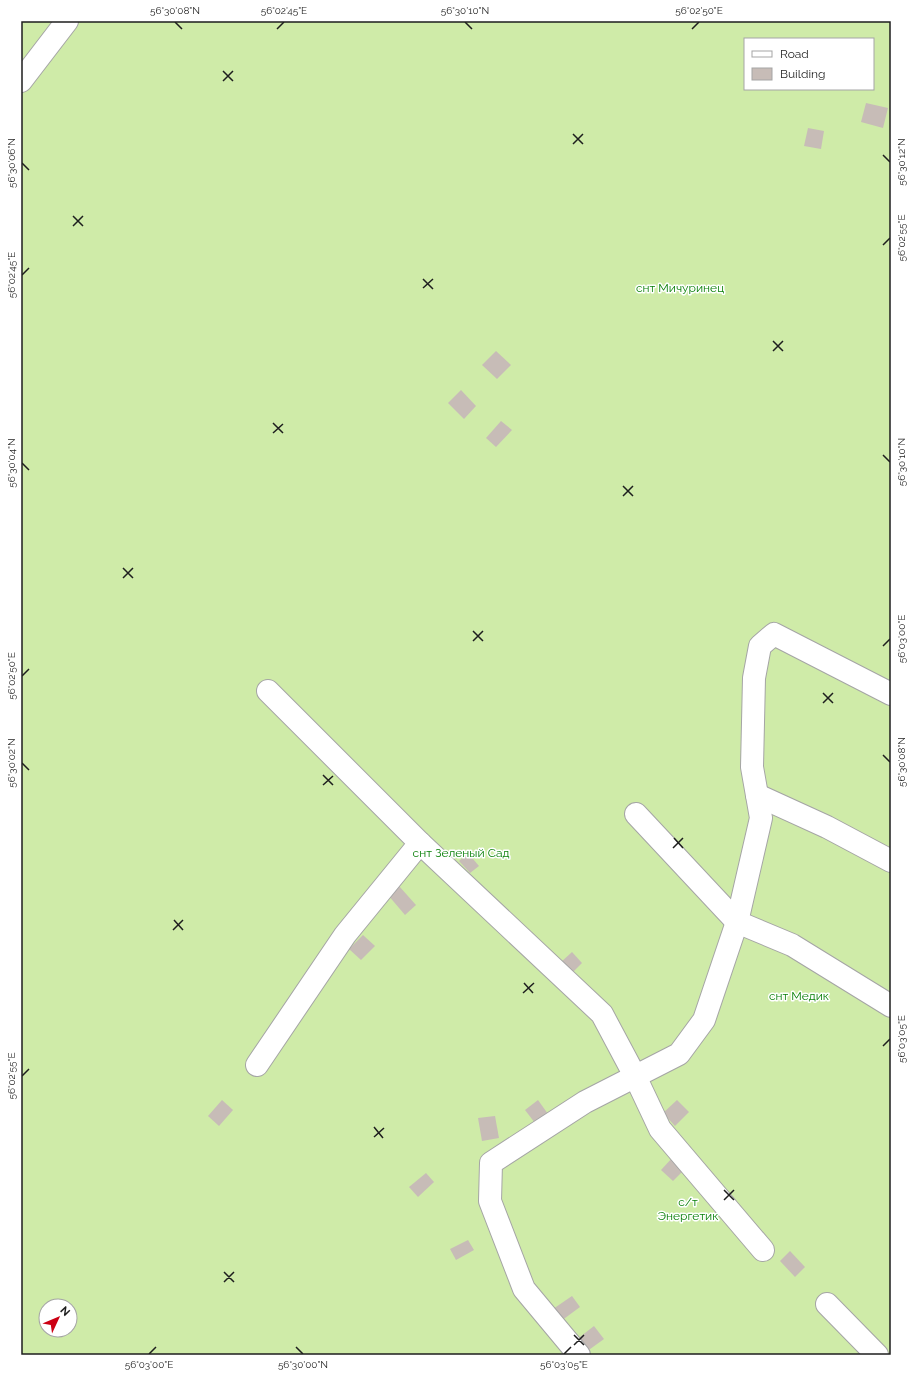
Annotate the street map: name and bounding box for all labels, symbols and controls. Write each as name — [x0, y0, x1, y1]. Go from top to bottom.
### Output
text: 56°30'08"N — [150, 5, 200, 16]
text: 56°02'45"E — [261, 5, 307, 16]
text: 56°30'10"N — [441, 5, 489, 16]
text: 56°02'50"E — [675, 5, 723, 16]
legend — [744, 38, 874, 90]
text: Road — [780, 47, 809, 61]
text: Building — [780, 67, 826, 81]
text: 56°30'06"N — [6, 138, 17, 188]
text: 56°30'12"N — [896, 138, 907, 186]
text: 56°02'55"E — [896, 215, 907, 261]
text: 56°02'45"E — [6, 252, 17, 298]
park label: снт Мичуринец — [636, 281, 724, 295]
text: 56°30'04"N — [6, 438, 17, 488]
text: 56°30'10"N — [896, 438, 907, 486]
text: 56°03'00"E — [896, 615, 907, 663]
text: 56°02'50"E — [6, 652, 17, 700]
text: 56°30'08"N — [896, 737, 907, 787]
text: 56°30'02"N — [6, 738, 17, 788]
park label: снт Зеленый Сад — [413, 846, 509, 860]
park label: снт Медик — [769, 989, 829, 1003]
text: 56°03'05"E — [896, 1015, 907, 1063]
text: 56°02'55"E — [6, 1053, 17, 1099]
park label: с/т Энергетик — [658, 1195, 718, 1223]
north arrow — [38, 1298, 78, 1338]
text: N — [57, 1304, 72, 1319]
text: 56°03'00"E — [125, 1359, 173, 1370]
text: 56°30'00"N — [278, 1359, 328, 1370]
text: 56°03'05"E — [540, 1359, 588, 1370]

